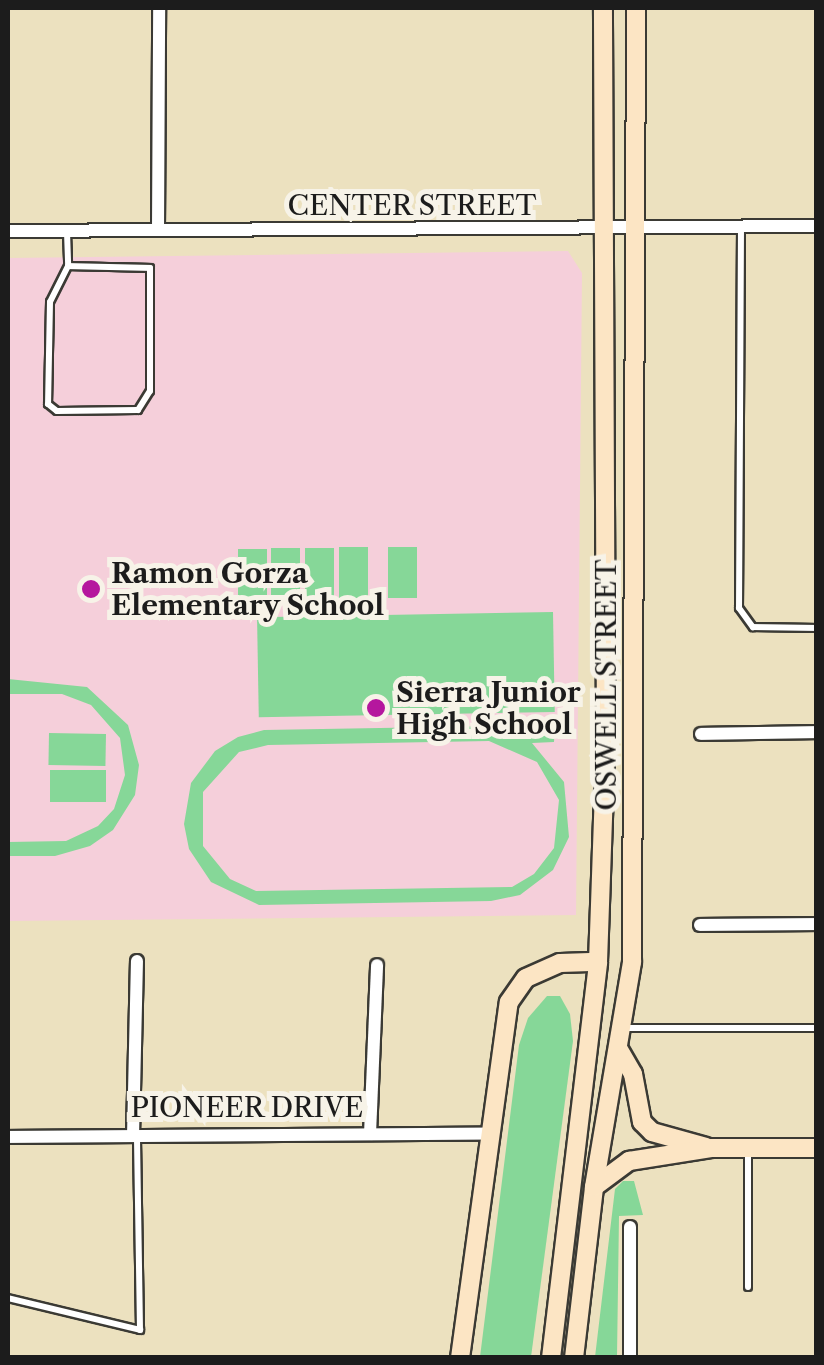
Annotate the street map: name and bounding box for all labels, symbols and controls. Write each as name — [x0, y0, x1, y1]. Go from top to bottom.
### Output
street label: CENTER STREET — [287, 188, 537, 222]
place label: Ramon Gorza Elementary School — [111, 556, 385, 622]
street label: OSWELL STREET — [589, 559, 623, 811]
marker: Ramon Gorza Elementary School — [80, 578, 102, 600]
place label: Sierra Junior High School — [396, 675, 581, 741]
marker: Sierra Junior High School — [365, 697, 387, 719]
street label: PIONEER DRIVE — [130, 1090, 364, 1124]

